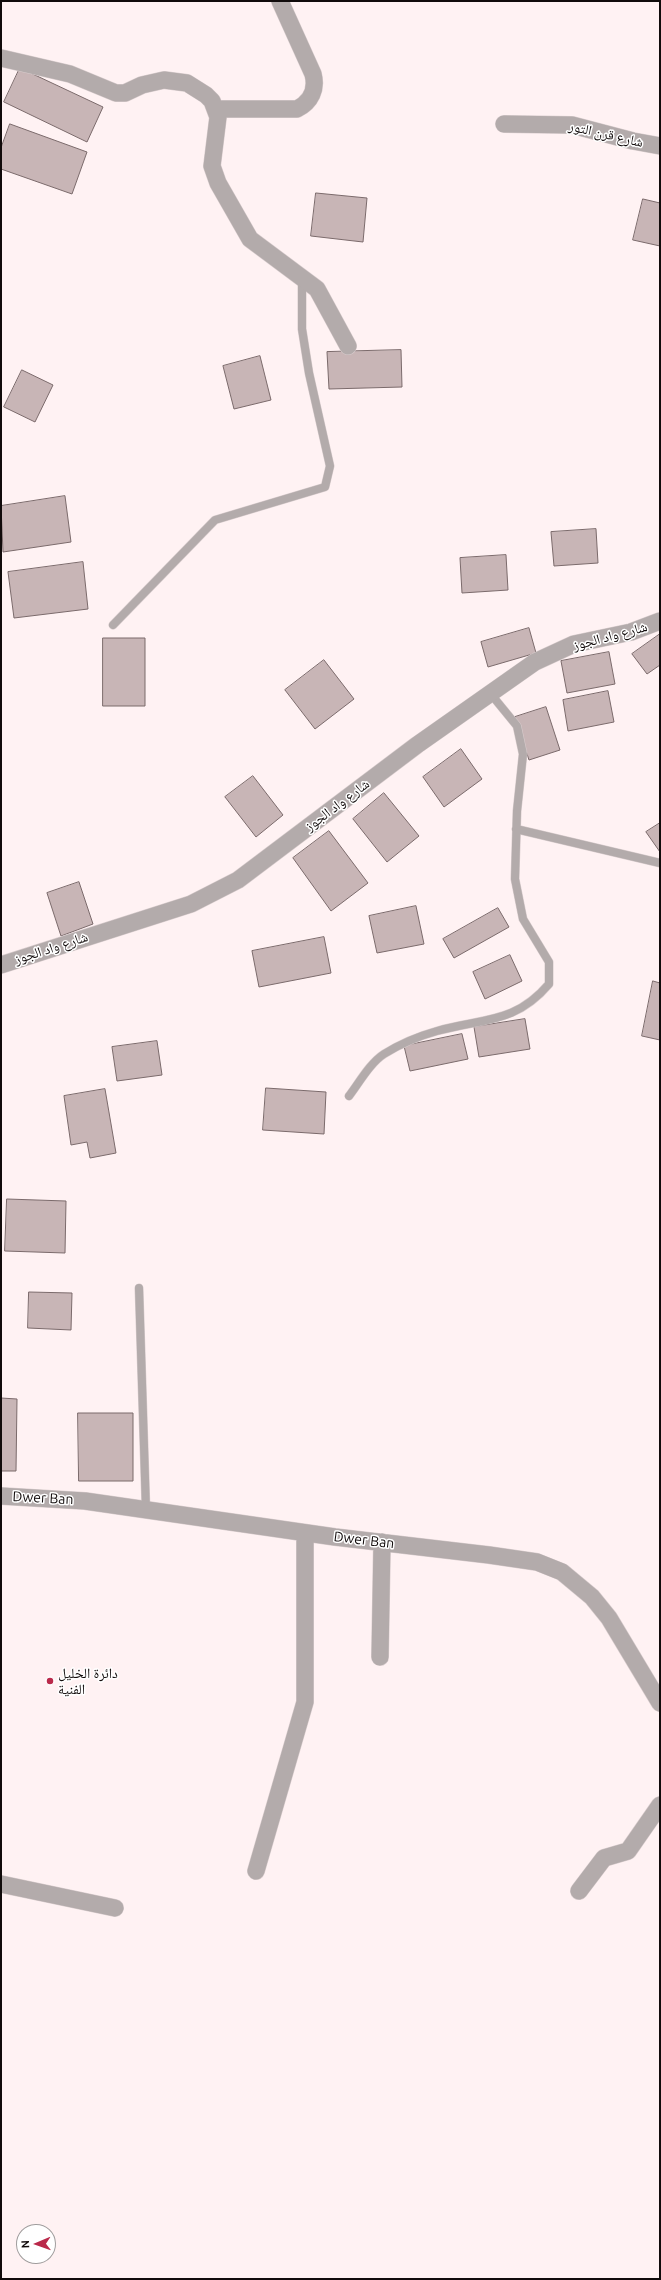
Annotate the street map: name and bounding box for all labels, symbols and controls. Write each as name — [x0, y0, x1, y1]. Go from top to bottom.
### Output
street label: شارع قرن التور — [567, 117, 645, 151]
street label: شارع واد الجوز — [571, 618, 649, 654]
street label: شارع واد الجوز — [301, 775, 373, 835]
street label: شارع واد الجوز — [12, 928, 90, 968]
street label: Dwer Ban — [12, 1488, 74, 1508]
street label: Dwer Ban — [333, 1528, 395, 1552]
place label: دائرة الخليل الفنية — [58, 1665, 118, 1698]
marker: دائرة الخليل الفنية — [45, 1676, 55, 1686]
north arrow — [16, 2224, 56, 2264]
text: N — [19, 2240, 31, 2249]

